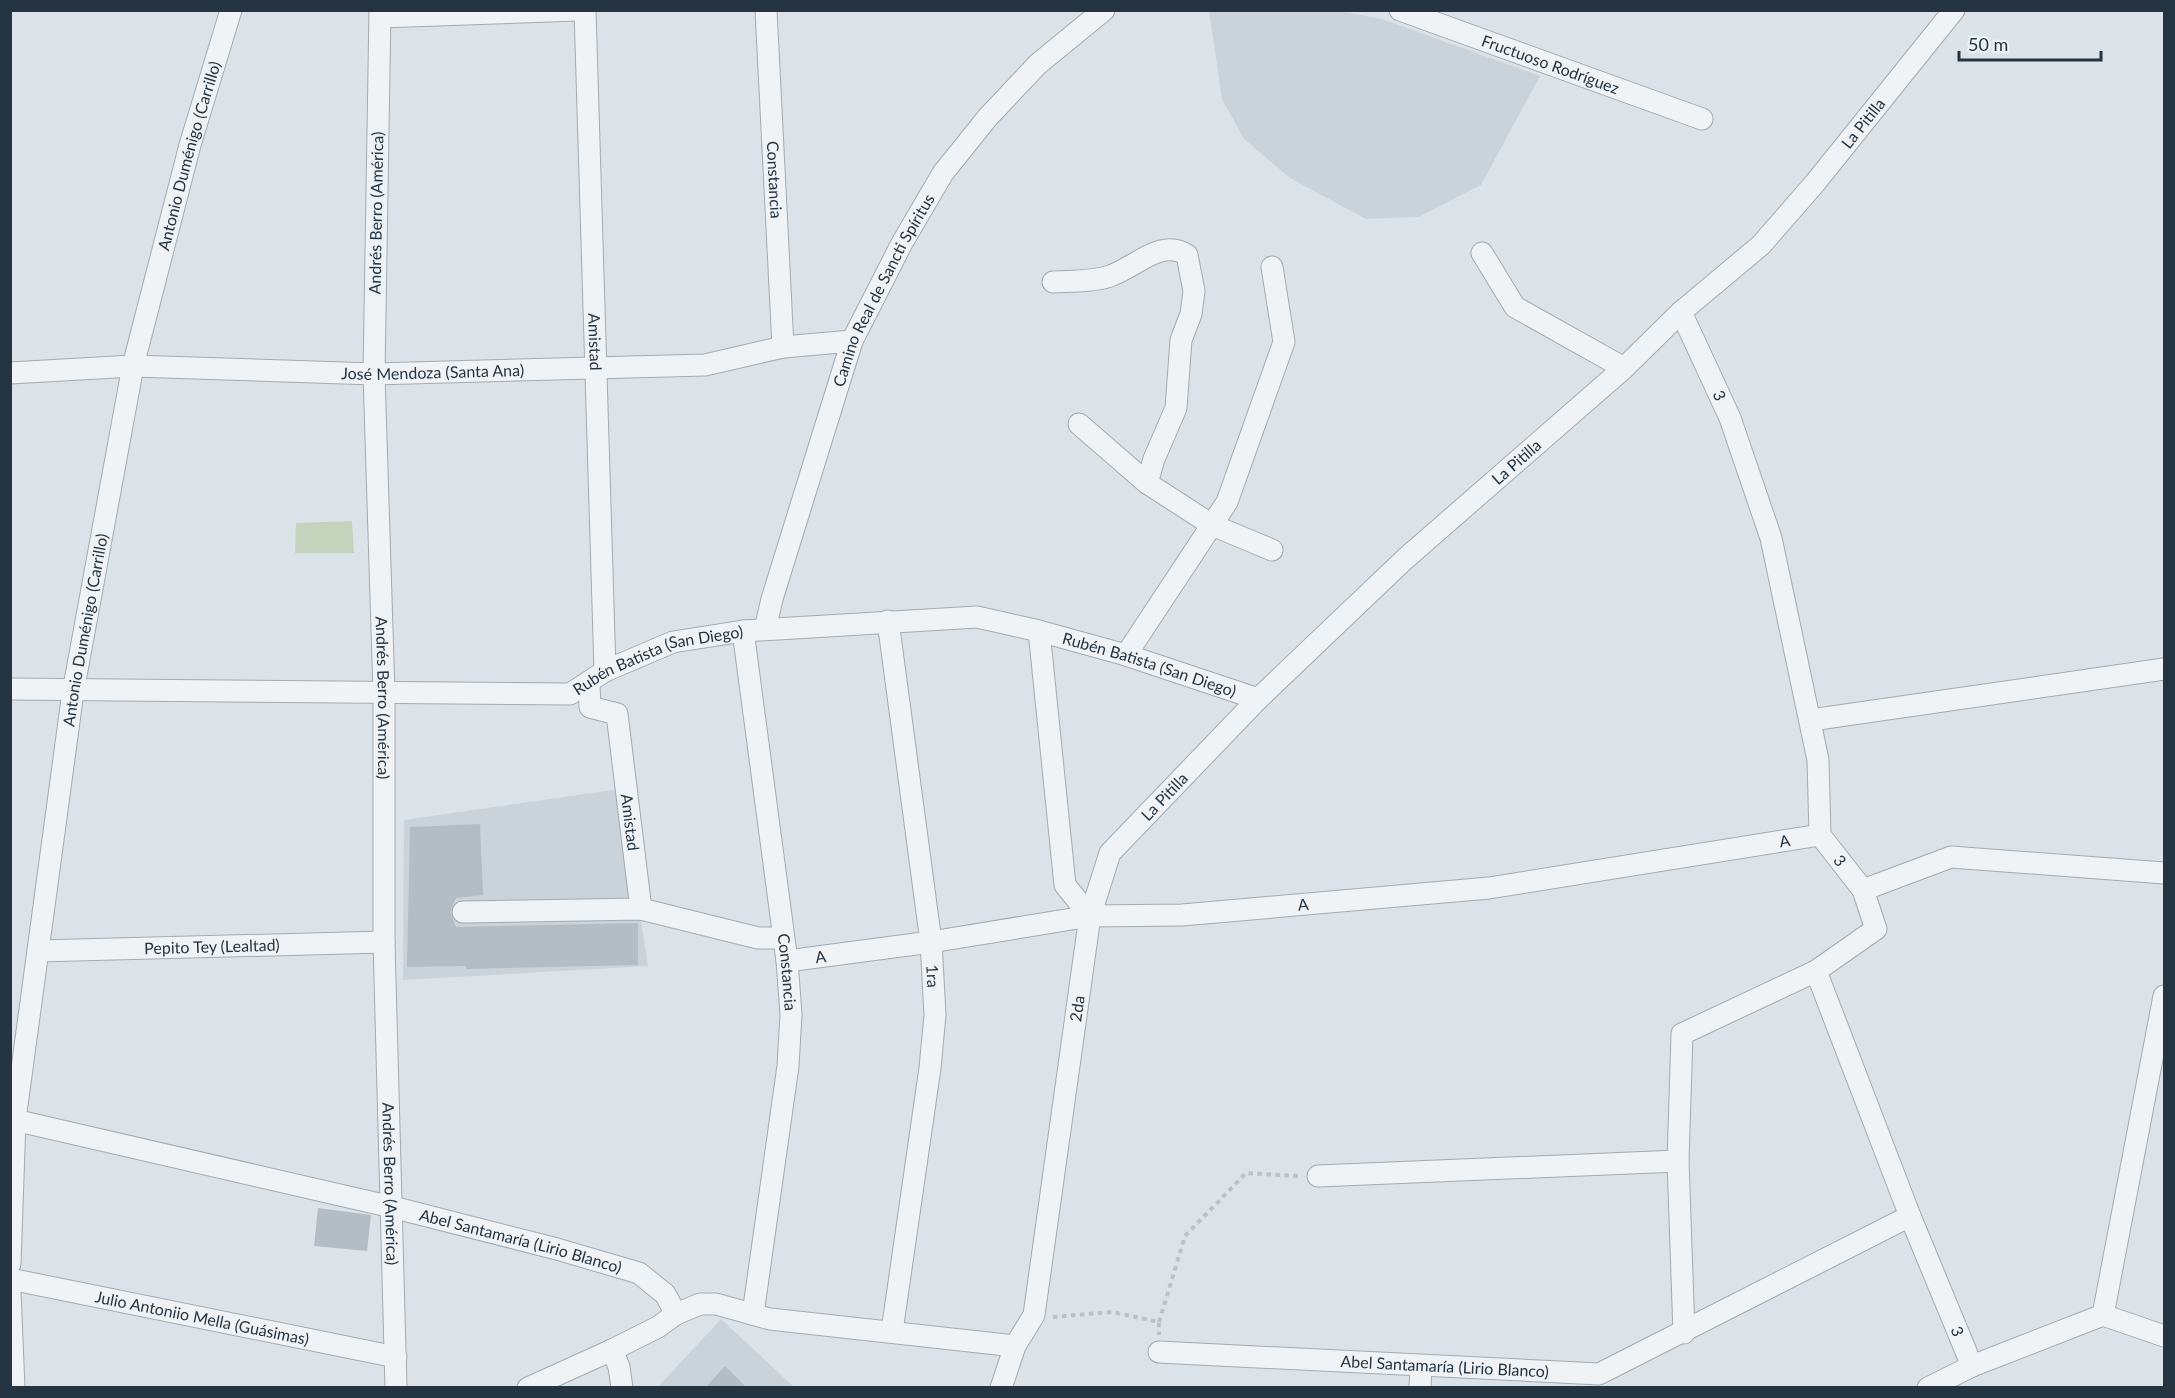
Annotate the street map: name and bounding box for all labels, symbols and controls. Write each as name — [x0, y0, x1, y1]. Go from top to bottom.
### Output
scale bar — [1959, 24, 2102, 62]
street label: Fructuoso Rodríguez — [1479, 30, 1622, 97]
text: 50 m — [1968, 33, 2008, 55]
street label: Antonio Duménigo (Carrillo) — [153, 59, 224, 252]
street label: La Pitilla — [1837, 94, 1889, 152]
street label: Andrés Berro (América) — [365, 131, 386, 295]
street label: Constancia — [764, 141, 787, 219]
street label: Camino Real de Sancti Spíritus — [828, 190, 938, 389]
street label: Amistad — [585, 313, 606, 371]
street label: José Mendoza (Santa Ana) — [341, 360, 524, 383]
street label: 3 — [1709, 387, 1731, 403]
street label: La Pitilla — [1488, 435, 1545, 488]
street label: Antonio Duménigo (Carrillo) — [58, 532, 111, 728]
street label: Andrés Berro (América) — [373, 616, 394, 779]
street label: Rubén Batista (San Diego) — [569, 621, 744, 699]
street label: Rubén Batista (San Diego) — [1061, 628, 1239, 700]
street label: La Pitilla — [1137, 768, 1191, 824]
street label: Amistad — [618, 793, 644, 852]
street label: A — [1778, 830, 1792, 850]
street label: 3 — [1830, 851, 1851, 870]
street label: A — [1297, 894, 1310, 914]
street label: Constancia — [774, 932, 801, 1011]
street label: Pepito Tey (Lealtad) — [144, 935, 280, 957]
street label: A — [814, 946, 827, 966]
street label: 1ra — [923, 964, 943, 988]
street label: 2da — [1065, 994, 1088, 1023]
street label: Andrés Berro (América) — [379, 1102, 403, 1265]
street label: Abel Santamaría (Lirio Blanco) — [418, 1204, 624, 1276]
street label: Julio Antoniio Mella (Guásimas) — [94, 1286, 311, 1348]
street label: 3 — [1948, 1323, 1969, 1339]
street label: Abel Santamaría (Lirio Blanco) — [1340, 1351, 1549, 1380]

